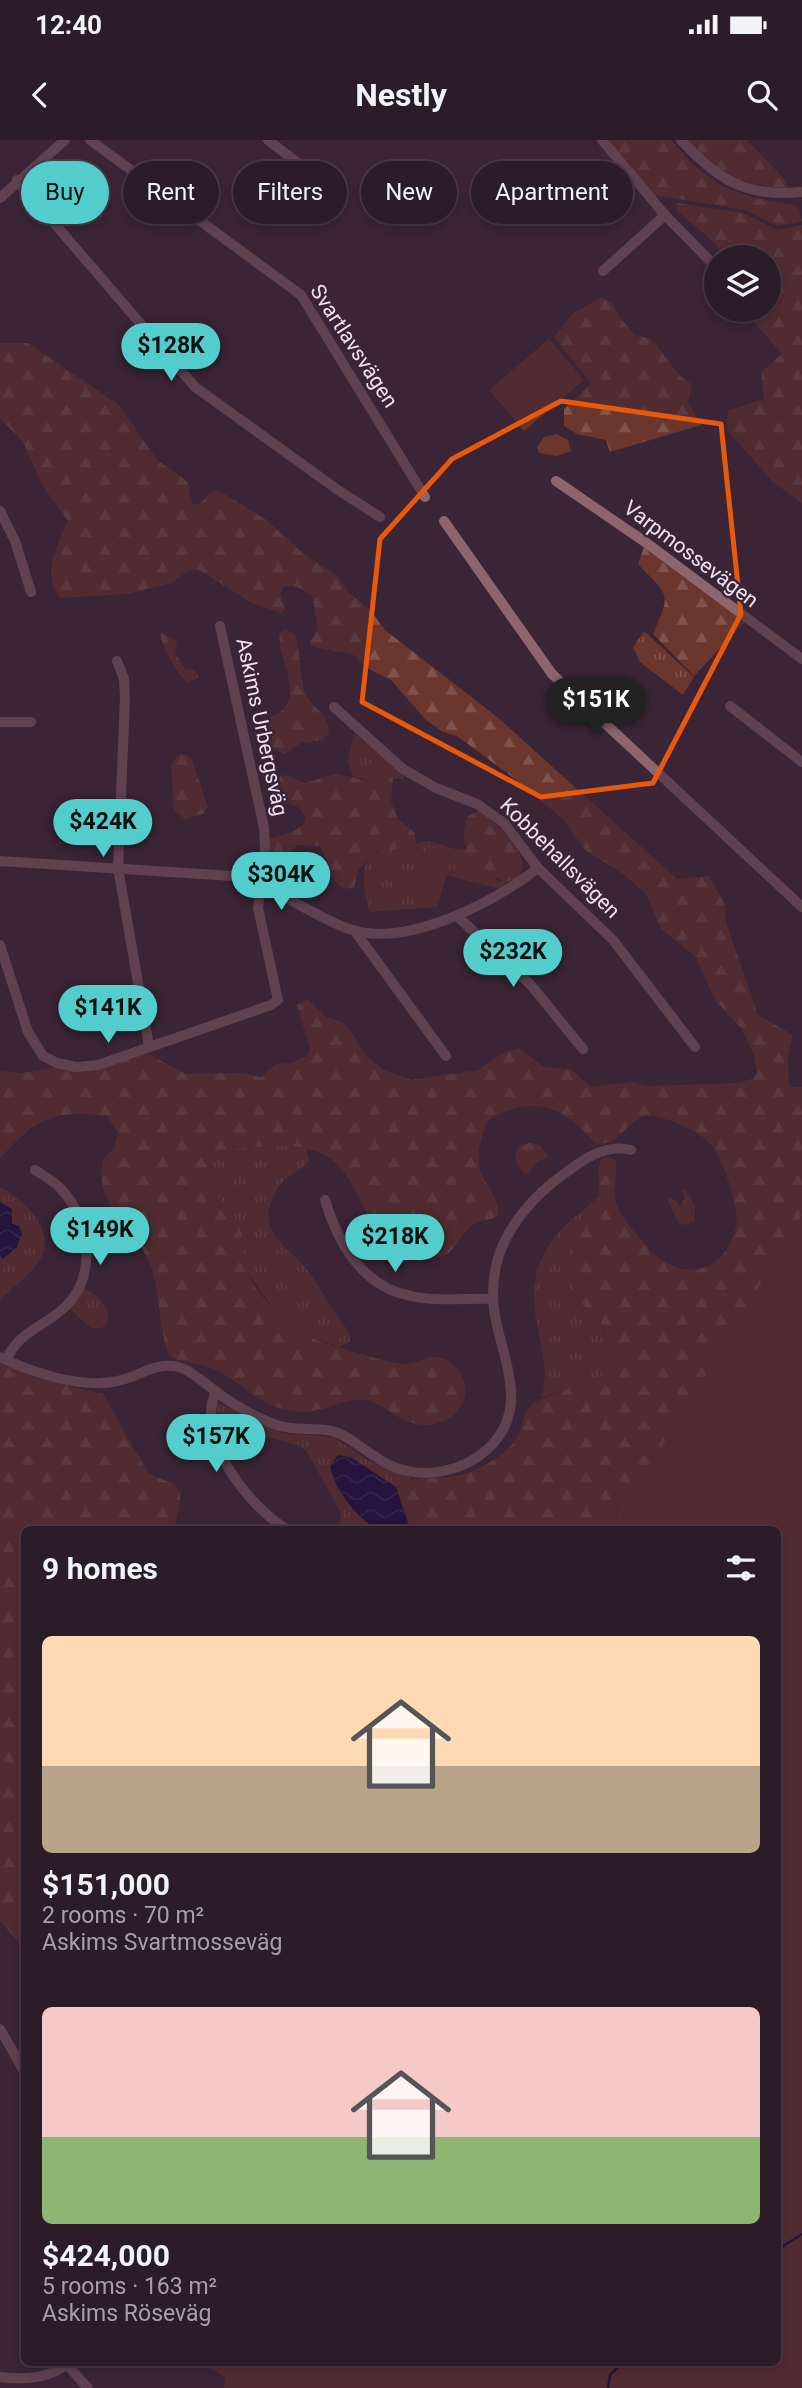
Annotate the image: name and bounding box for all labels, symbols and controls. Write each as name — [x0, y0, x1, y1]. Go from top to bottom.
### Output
text: 12:40 — [35, 10, 102, 40]
icon: back — [21, 76, 59, 114]
text: Nestly — [355, 76, 447, 114]
icon: search — [743, 76, 781, 114]
chip: Buy — [21, 161, 109, 224]
chip: Rent — [123, 161, 219, 224]
chip: Filters — [233, 161, 347, 224]
chip: New — [361, 161, 457, 224]
chip: Apartment — [471, 161, 633, 224]
map controls — [704, 245, 781, 322]
button: layers — [704, 245, 781, 322]
street label: Svartlavsvägen — [305, 280, 403, 412]
pin: $128K — [122, 324, 220, 383]
text: $128K — [137, 332, 205, 359]
street label: Varpmossevägen — [619, 496, 763, 612]
street label: Askims Urbergsväg — [231, 636, 293, 818]
pin: $151K — [547, 678, 645, 737]
text: $151K — [562, 686, 630, 713]
street label: Kobbehallsvägen — [495, 793, 625, 923]
pin: $424K — [54, 800, 152, 859]
text: $424K — [69, 808, 137, 835]
pin: $304K — [232, 852, 330, 912]
text: $304K — [247, 861, 315, 888]
pin: $232K — [464, 930, 562, 989]
text: $232K — [479, 938, 547, 965]
pin: $141K — [59, 986, 157, 1045]
text: $141K — [74, 994, 142, 1021]
pin: $149K — [51, 1208, 149, 1267]
pin: $218K — [346, 1214, 444, 1274]
text: $149K — [66, 1216, 134, 1243]
text: $218K — [361, 1223, 429, 1250]
pin: $157K — [167, 1414, 265, 1474]
text: $157K — [182, 1423, 250, 1450]
icon: filters — [722, 1549, 760, 1587]
text: 9 homes — [42, 1551, 158, 1586]
icon: home — [338, 1681, 464, 1807]
text: $151,000 — [42, 1867, 170, 1902]
text: 2 rooms · 70 m² — [42, 1902, 204, 1929]
text: Askims Svartmosseväg — [42, 1929, 282, 1956]
icon: home — [338, 2052, 464, 2178]
text: $424,000 — [42, 2238, 170, 2273]
text: 5 rooms · 163 m² — [42, 2273, 217, 2300]
text: Askims Röseväg — [42, 2300, 211, 2327]

